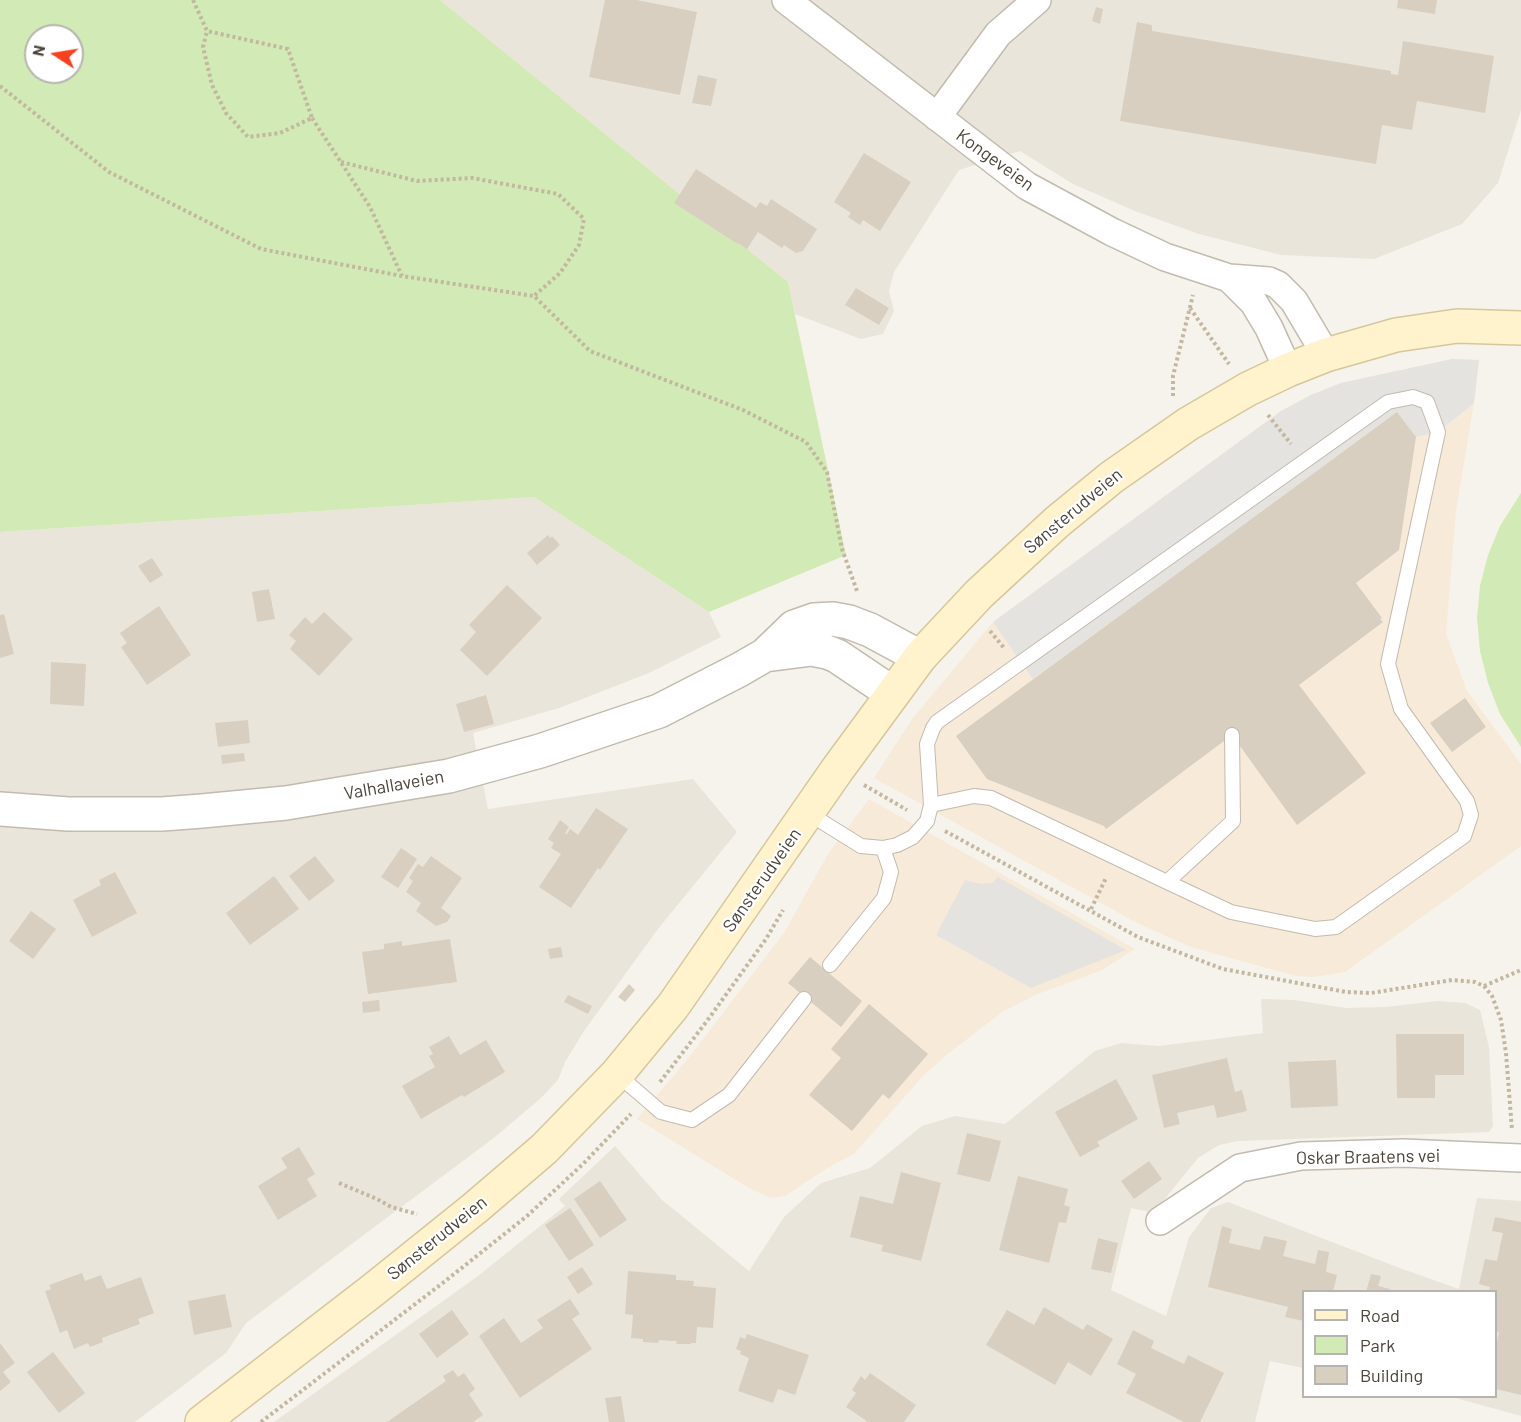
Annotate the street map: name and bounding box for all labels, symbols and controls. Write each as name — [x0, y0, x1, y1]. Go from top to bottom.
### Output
north arrow — [24, 24, 84, 84]
text: N — [27, 43, 48, 58]
street label: Kongeveien — [952, 125, 1038, 195]
street label: Sønsterudveien — [1019, 464, 1127, 558]
street label: Valhallaveien — [342, 766, 446, 804]
street label: Sønsterudveien — [718, 824, 806, 936]
street label: Oskar Braatens vei — [1296, 1145, 1440, 1169]
street label: Sønsterudveien — [383, 1191, 491, 1285]
legend — [1302, 1290, 1497, 1398]
text: Road — [1360, 1304, 1400, 1326]
text: Park — [1360, 1334, 1395, 1356]
text: Building — [1360, 1364, 1423, 1386]

